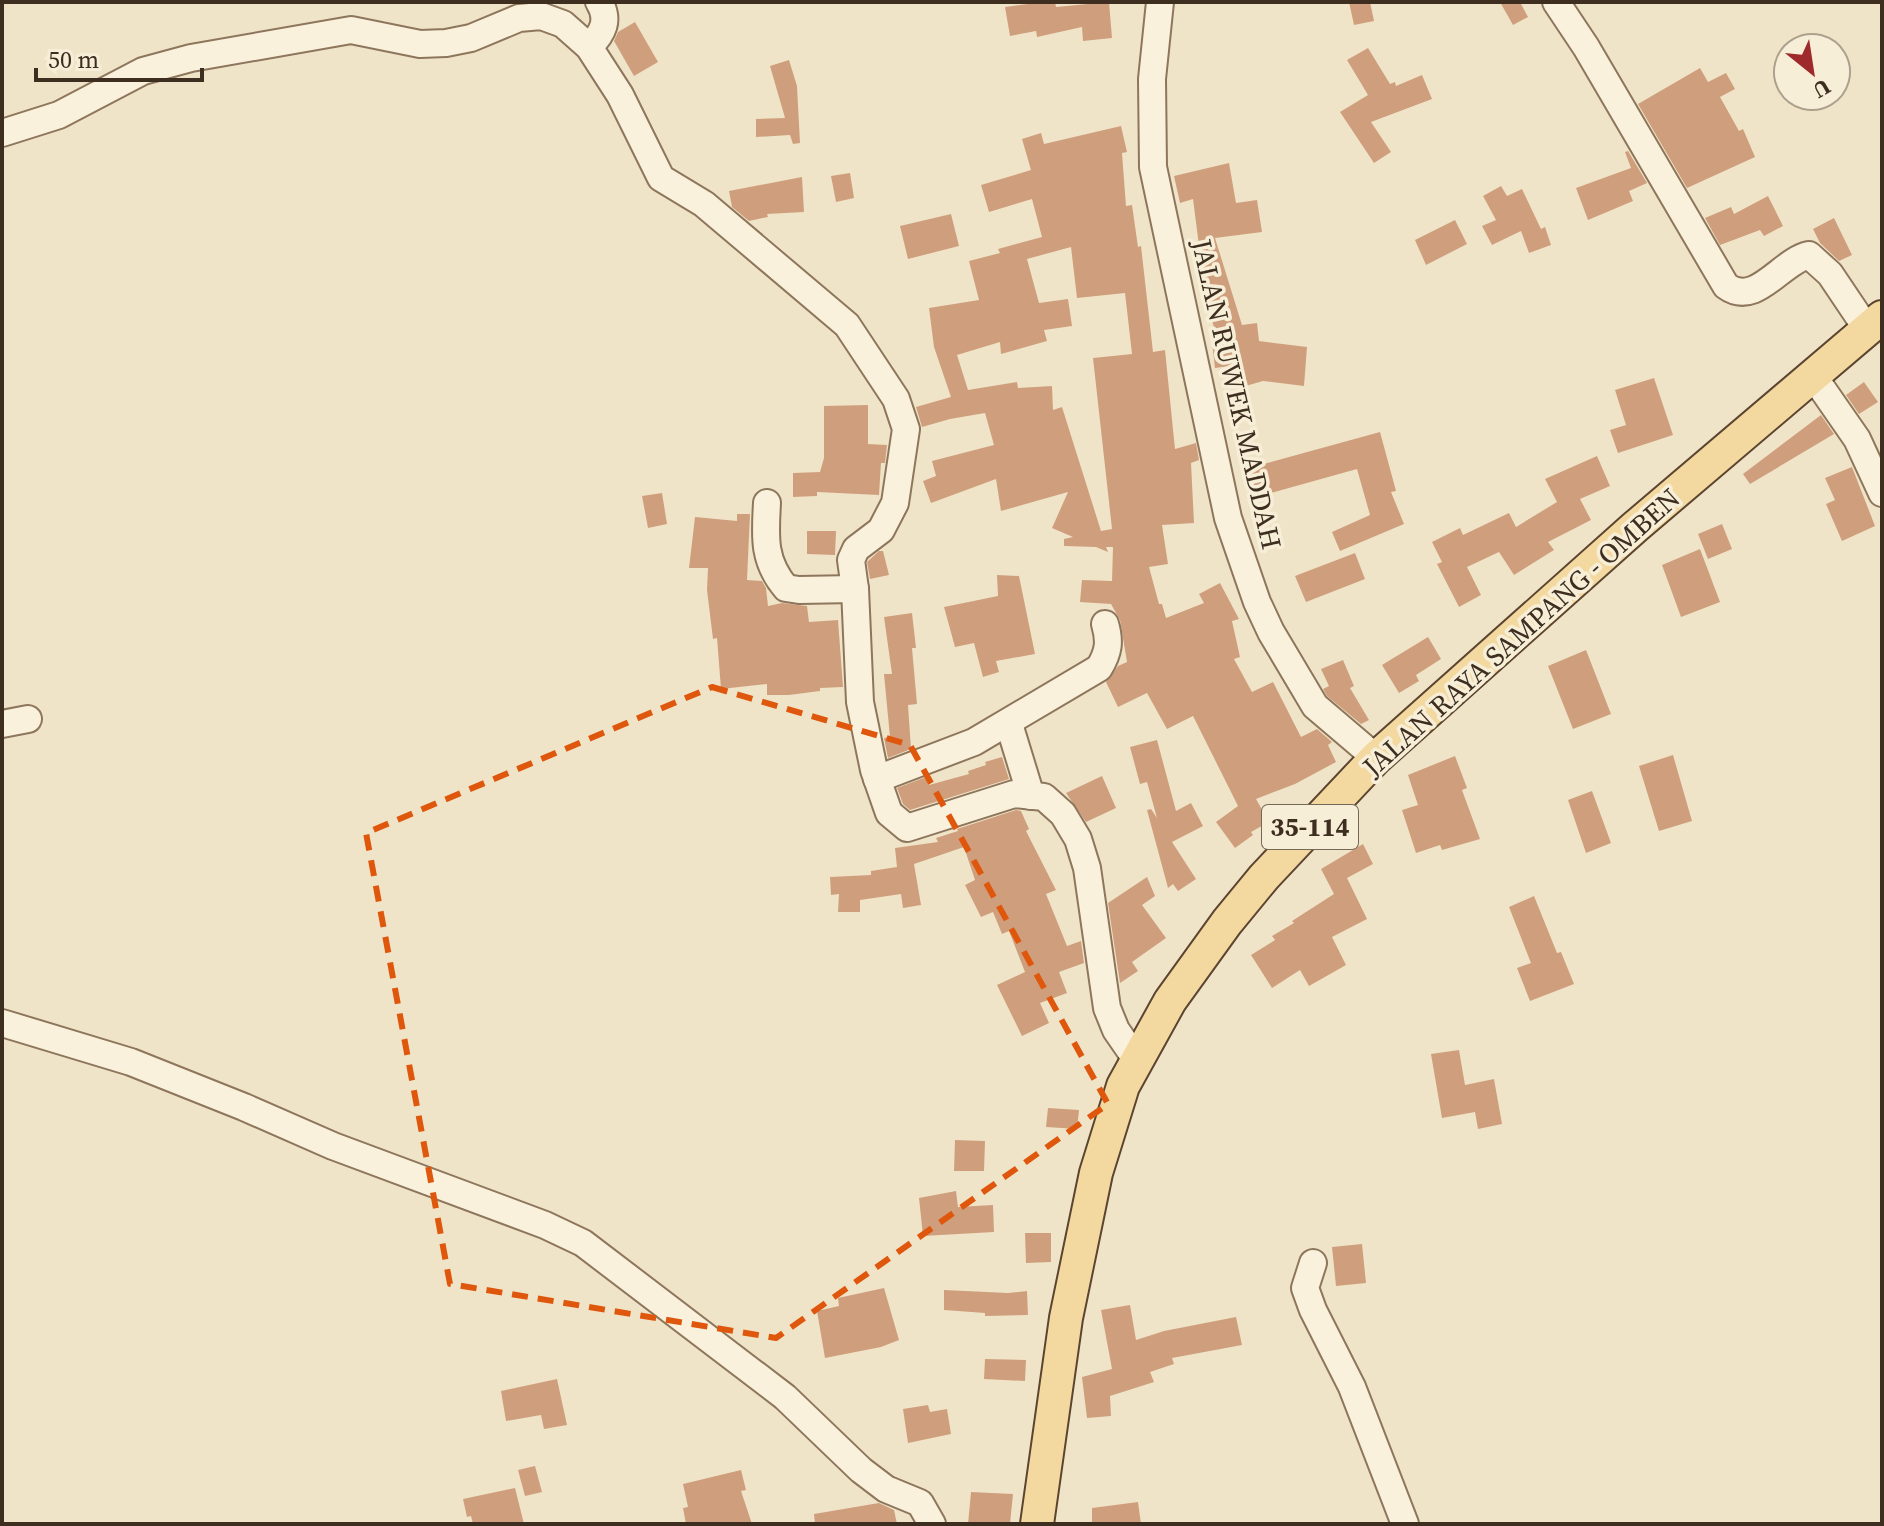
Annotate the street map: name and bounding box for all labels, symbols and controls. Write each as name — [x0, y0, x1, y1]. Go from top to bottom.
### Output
scale bar — [36, 32, 202, 82]
north arrow — [1772, 32, 1852, 112]
text: 50 m — [48, 43, 99, 76]
text: U — [1808, 72, 1836, 106]
street label: JALAN RUWEK MADDAH — [1183, 234, 1291, 553]
street label: JALAN RAYA SAMPANG - OMBEN — [1353, 479, 1688, 786]
road number: 35-114 — [1262, 805, 1358, 849]

